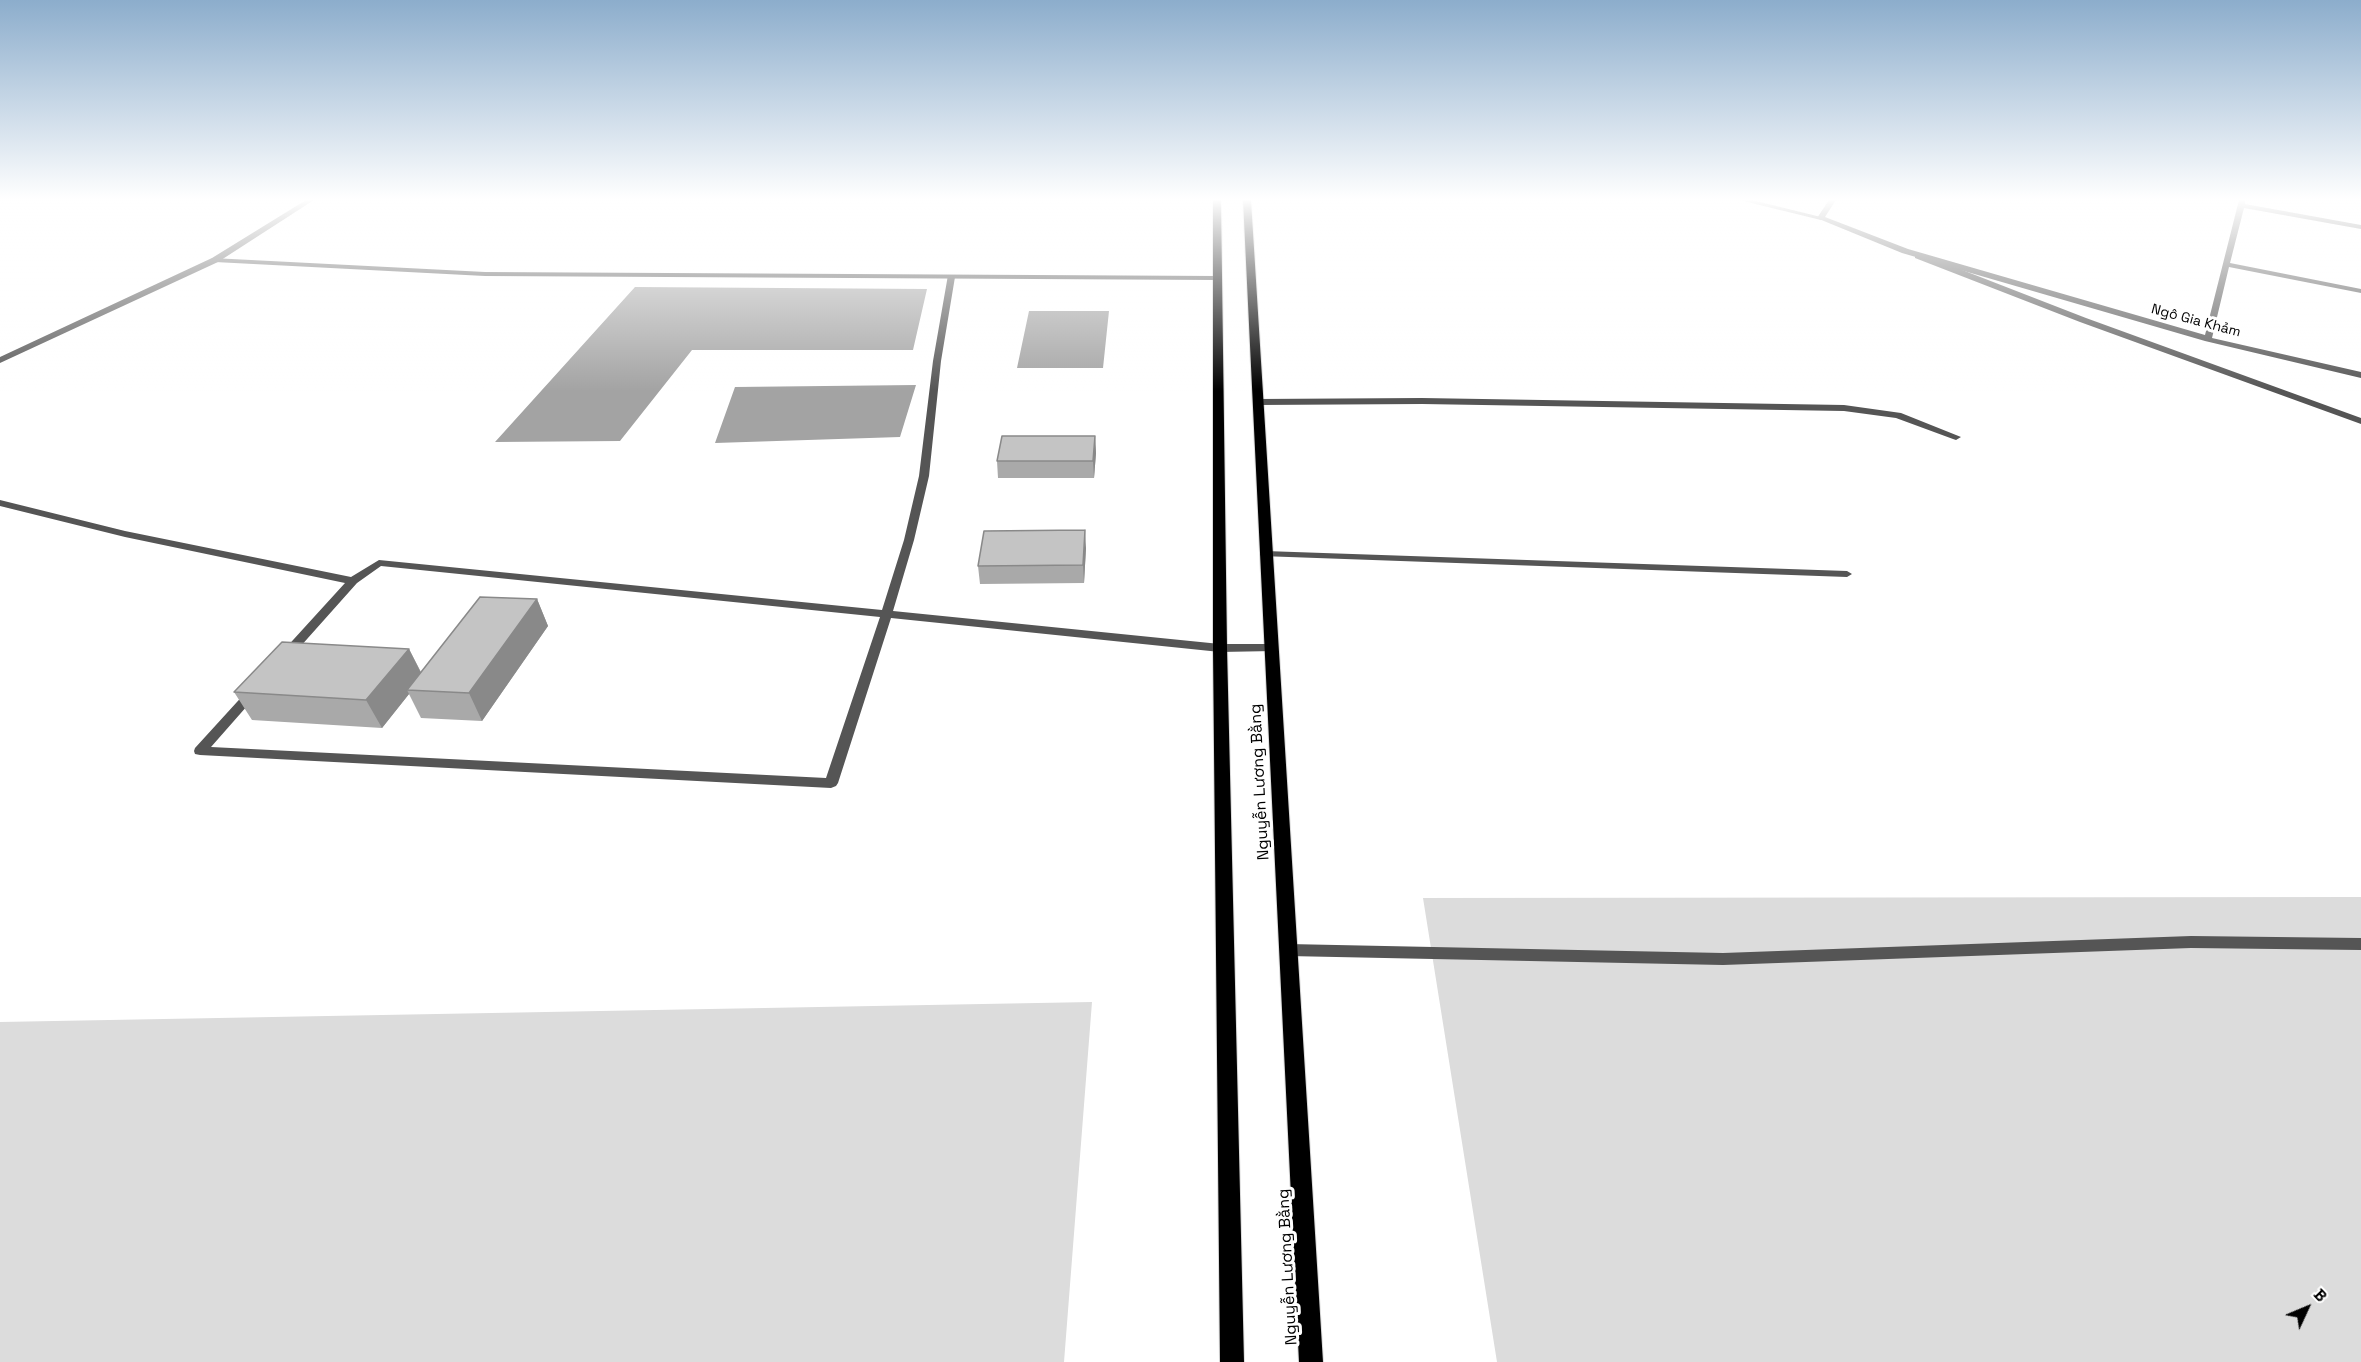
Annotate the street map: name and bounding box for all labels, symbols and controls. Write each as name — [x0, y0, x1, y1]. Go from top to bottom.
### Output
street label: Ngô Gia Khảm — [2149, 301, 2243, 341]
street label: Nguyễn Lương Bằng — [1246, 703, 1274, 861]
street label: Nguyễn Lương Bằng — [1274, 1188, 1302, 1346]
north arrow — [2277, 1278, 2337, 1338]
text: B — [2309, 1284, 2332, 1306]

